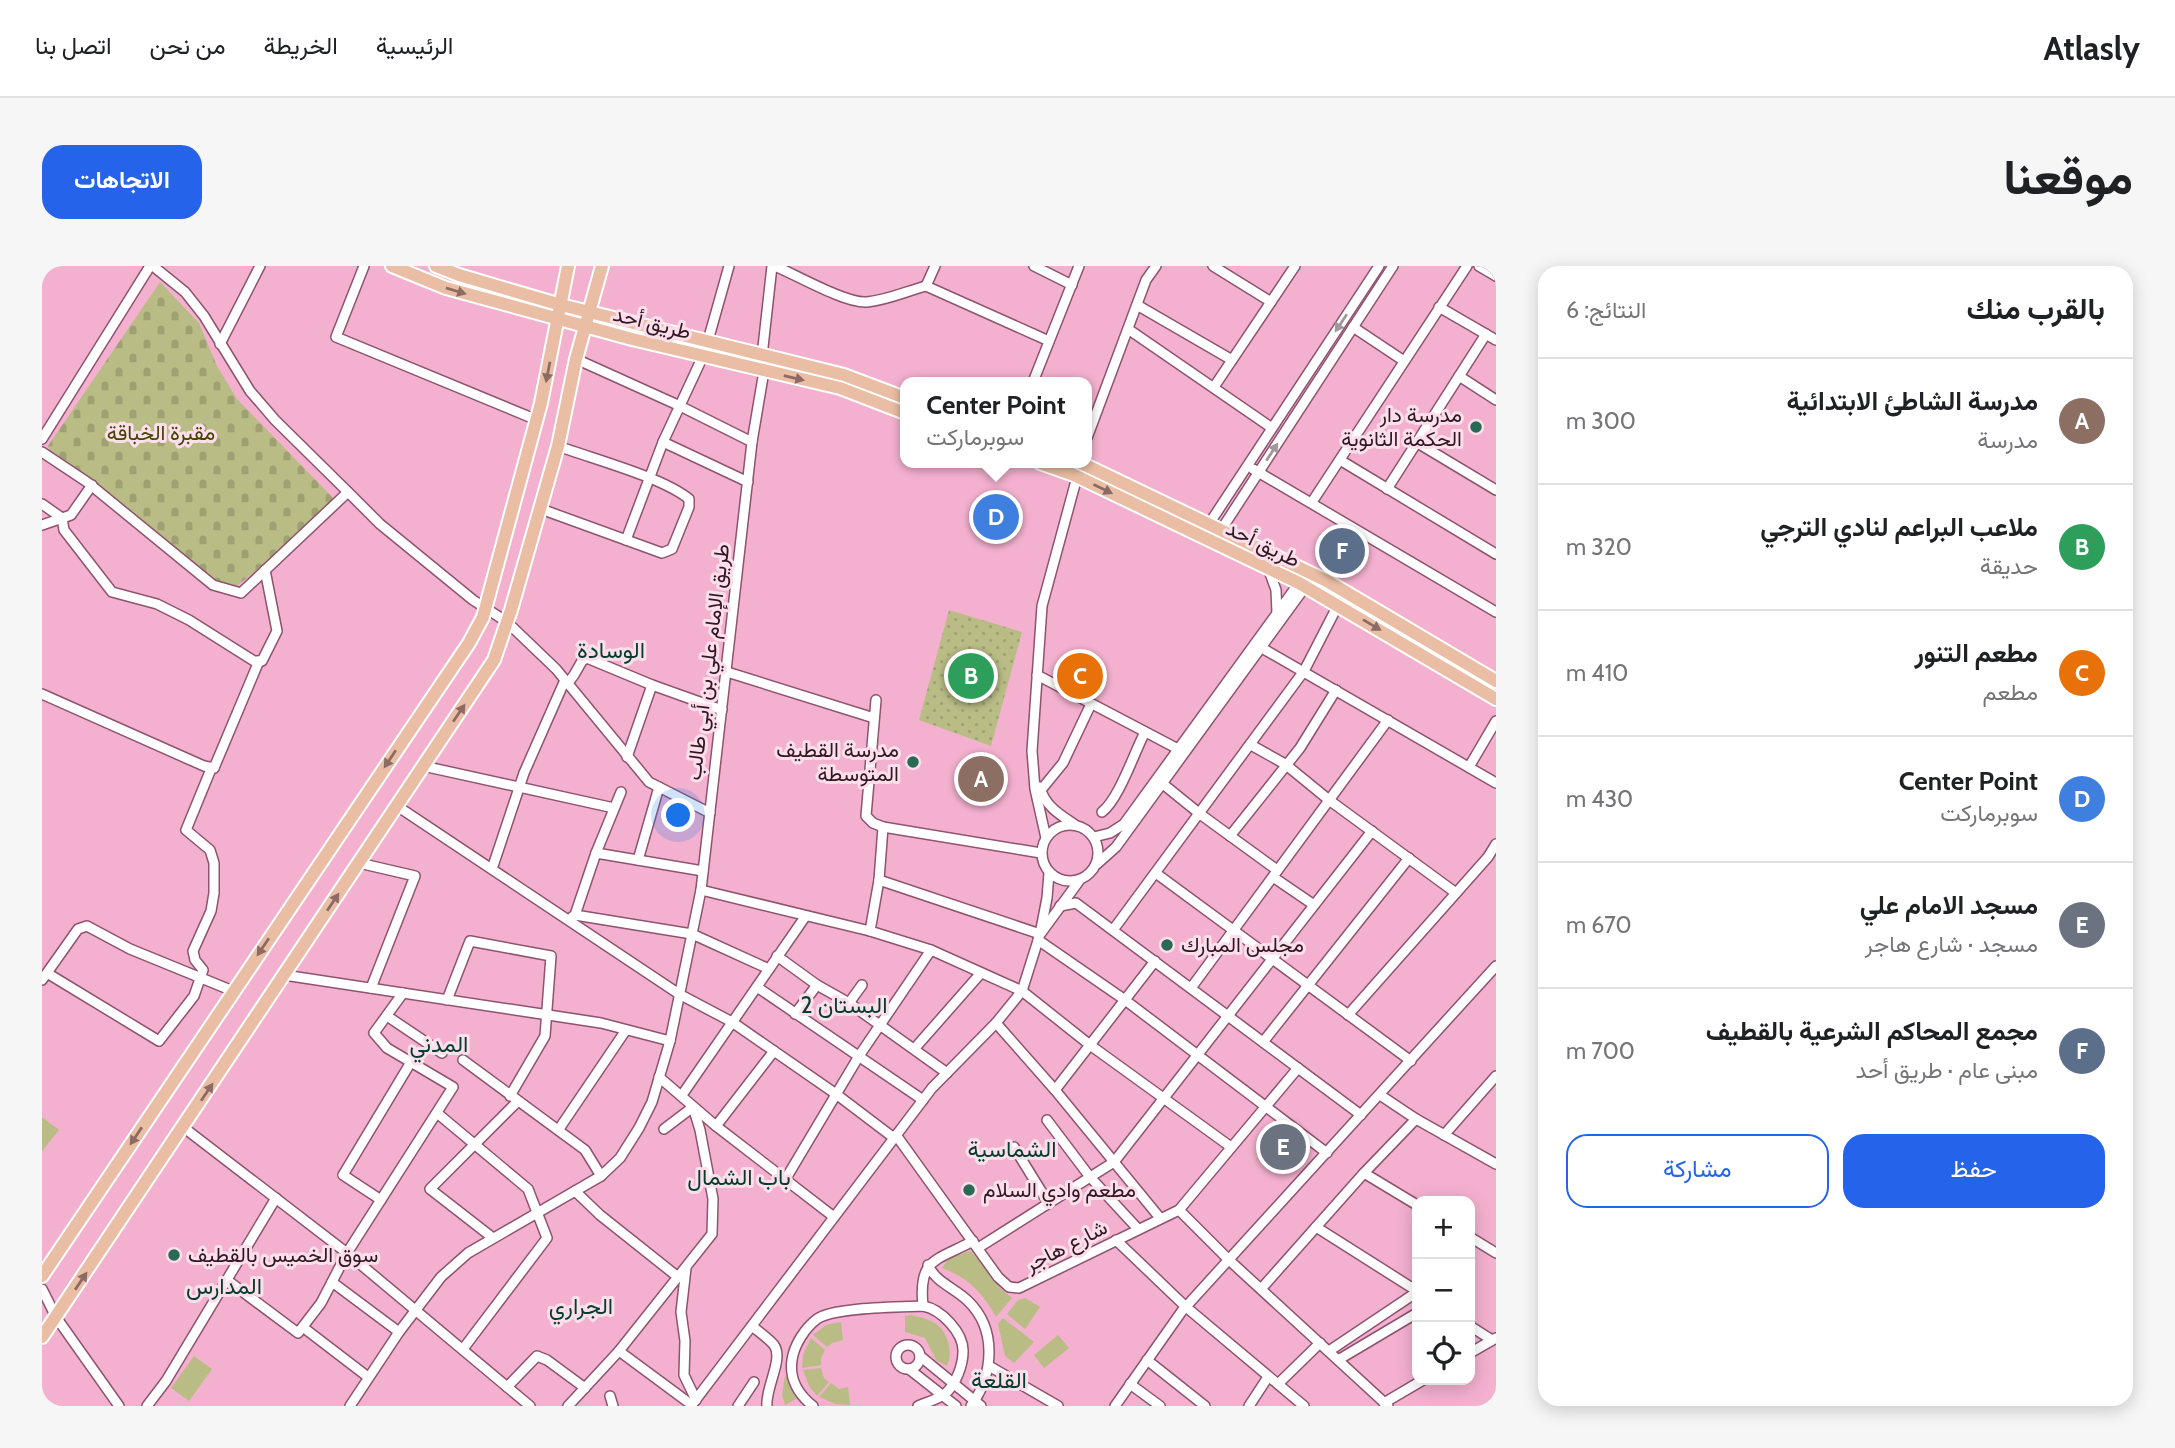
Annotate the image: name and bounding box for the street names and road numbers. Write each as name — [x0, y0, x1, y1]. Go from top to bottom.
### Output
street label: طريق أحد — [610, 301, 694, 345]
street label: طريق أحد — [1222, 515, 1304, 573]
street label: طريق الإمام علي بن أبي طالب — [681, 542, 739, 782]
street label: شارع هاجر — [1019, 1214, 1112, 1279]

